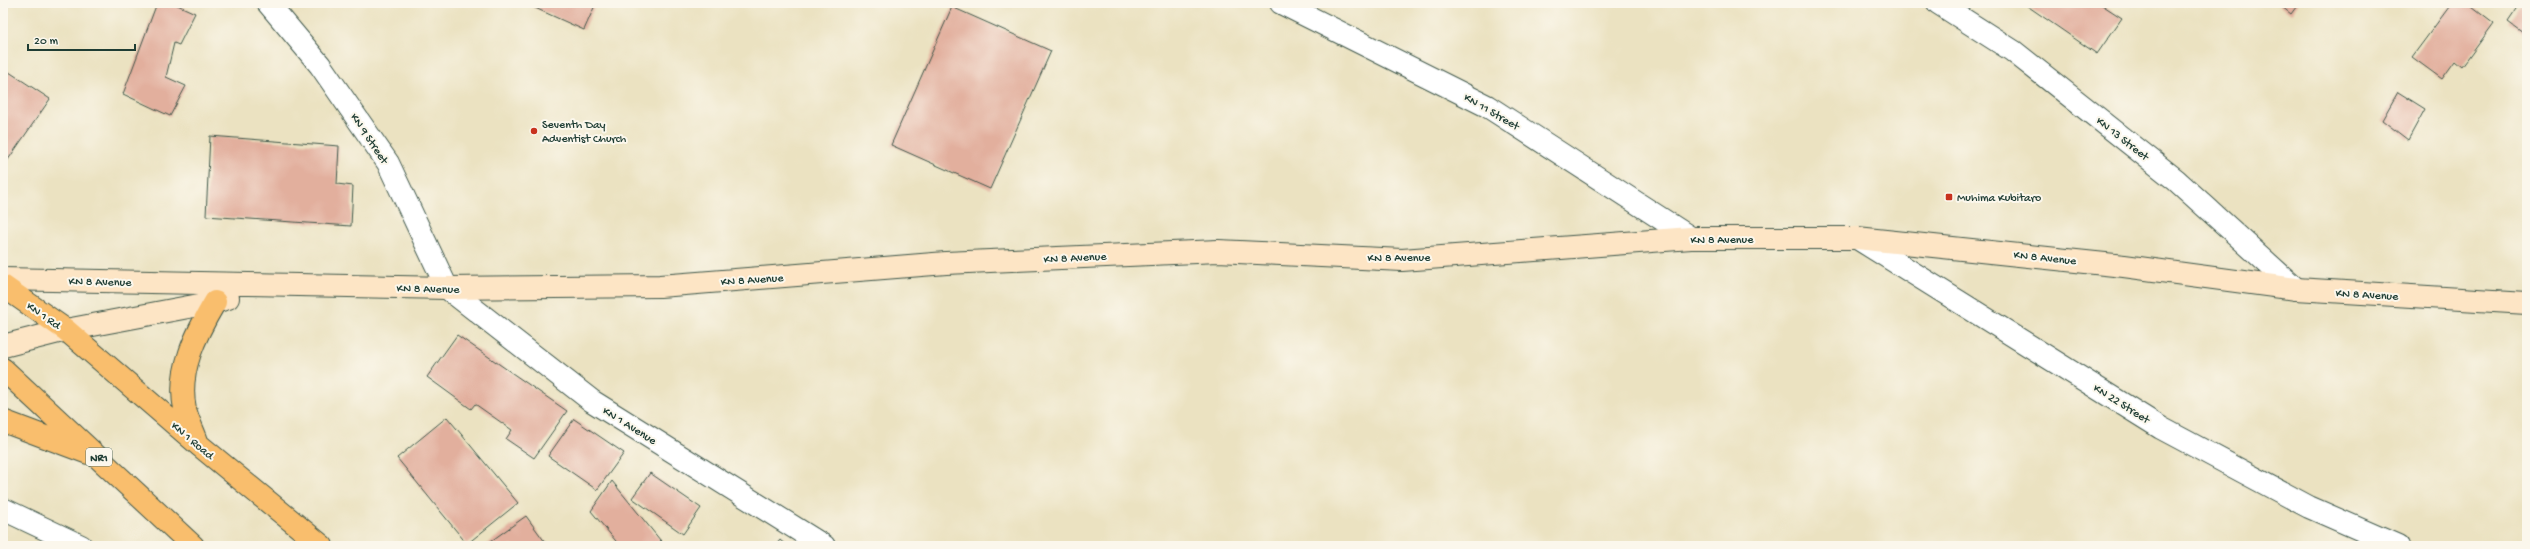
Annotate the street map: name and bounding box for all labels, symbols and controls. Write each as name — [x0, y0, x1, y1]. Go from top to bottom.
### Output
scale bar — [28, 26, 135, 52]
text: 20 m — [34, 35, 59, 49]
street label: KN 11 Street — [1461, 91, 1522, 135]
street label: KN 9 Street — [346, 111, 391, 168]
street label: KN 13 Street — [2093, 115, 2152, 165]
place label: Seventh Day Adventist Church — [542, 119, 627, 147]
marker: Seventh Day Adventist Church — [529, 126, 539, 136]
marker: Muhima Kubitaro — [1944, 192, 1954, 202]
place label: Muhima Kubitaro — [1957, 192, 2041, 206]
street label: KN 8 Avenue — [1691, 234, 1754, 248]
street label: KN 8 Avenue — [2013, 249, 2078, 269]
street label: KN 8 Avenue — [1043, 250, 1108, 268]
street label: KN 8 Avenue — [1368, 252, 1431, 266]
street label: KN 8 Avenue — [720, 272, 785, 290]
street label: KN 8 Avenue — [68, 275, 132, 291]
street label: KN 8 Avenue — [396, 282, 460, 298]
street label: KN 8 Avenue — [2335, 287, 2399, 305]
street label: KN 1 Rd — [23, 300, 63, 334]
street label: KN 22 Street — [2090, 382, 2153, 428]
street label: KN 1 Avenue — [599, 405, 659, 449]
street label: KN 1 Road — [168, 420, 217, 464]
road number: NR1 — [86, 448, 112, 466]

